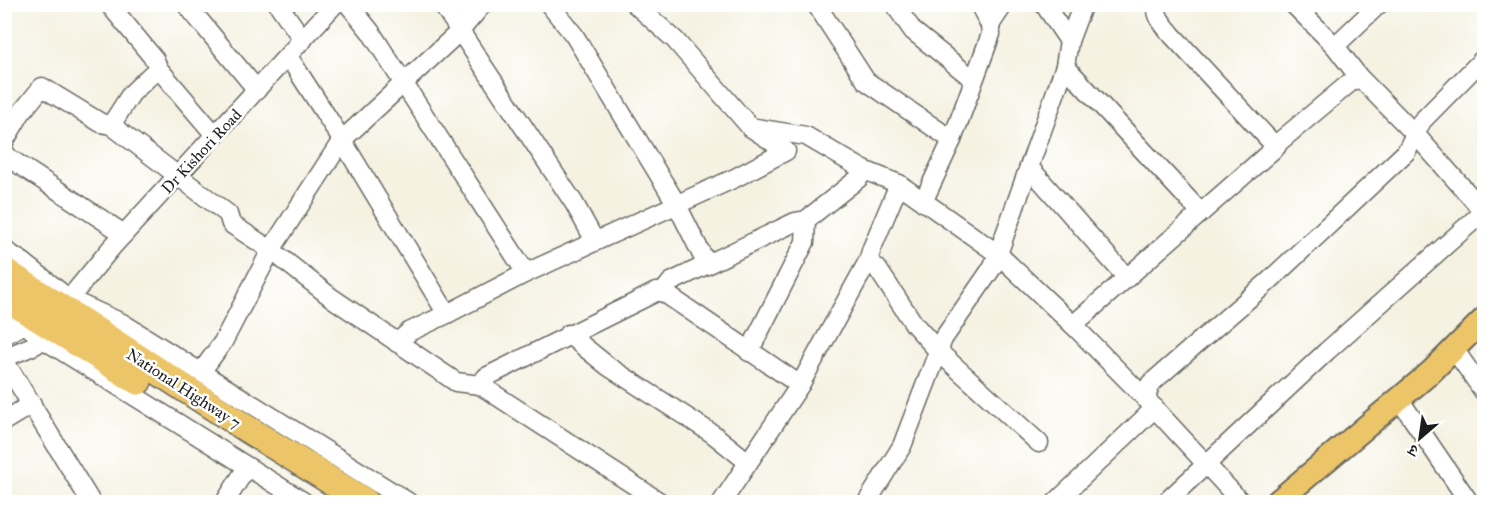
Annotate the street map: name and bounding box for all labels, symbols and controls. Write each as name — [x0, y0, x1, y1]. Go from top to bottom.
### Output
street label: Dr Kishori Road — [157, 105, 245, 198]
street label: National Highway 7 — [123, 344, 244, 433]
north arrow — [1390, 408, 1450, 468]
text: उ — [1403, 440, 1422, 461]

